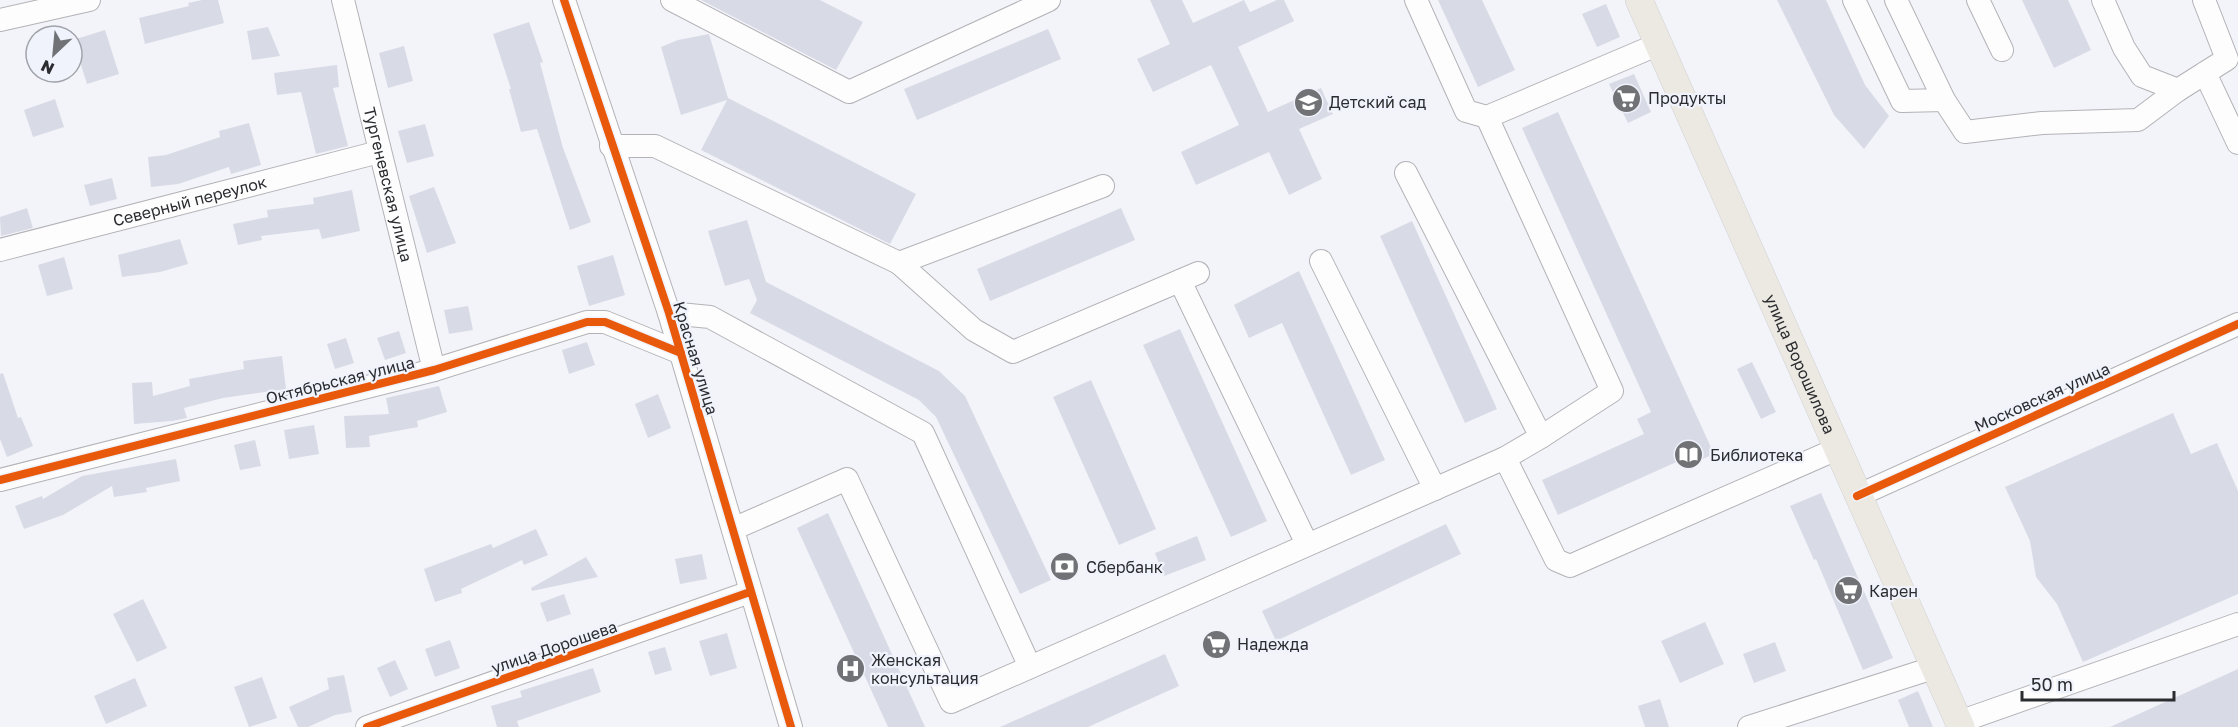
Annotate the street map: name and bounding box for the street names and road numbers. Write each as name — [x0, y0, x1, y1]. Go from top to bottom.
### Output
street label: Тургеневская улица — [360, 105, 417, 264]
street label: Северный переулок — [111, 171, 269, 230]
street label: улица Ворошилова — [1761, 291, 1840, 437]
street label: Красная улица — [669, 299, 723, 417]
street label: Октябрьская улица — [264, 352, 416, 408]
street label: Московская улица — [1971, 358, 2113, 436]
street label: улица Дорошева — [488, 616, 620, 678]

